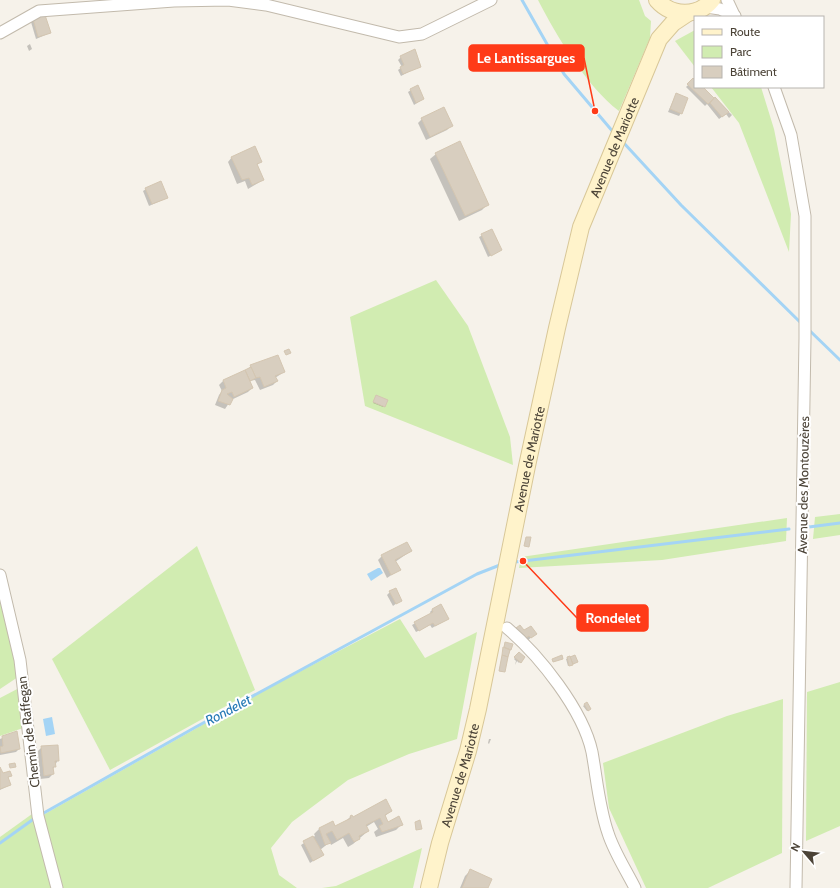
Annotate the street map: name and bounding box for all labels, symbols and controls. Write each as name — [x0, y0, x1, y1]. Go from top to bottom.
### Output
legend — [694, 16, 824, 88]
text: Route — [730, 24, 760, 39]
text: Parc — [730, 44, 752, 59]
callout: Le Lantissargues — [469, 45, 584, 71]
text: Le Lantissargues — [477, 49, 575, 67]
text: Bâtiment — [730, 64, 777, 79]
street label: Avenue de Mariotte — [586, 94, 642, 200]
street label: Avenue de Mariotte — [510, 404, 548, 513]
street label: Avenue des Montouzères — [794, 415, 812, 554]
callout: Rondelet — [577, 605, 648, 631]
text: Rondelet — [585, 609, 641, 627]
street label: Chemin de Raffegan — [13, 675, 43, 789]
water label: Rondelet — [202, 690, 255, 730]
street label: Avenue de Mariotte — [437, 722, 482, 829]
north arrow — [784, 832, 824, 872]
text: N — [787, 841, 803, 854]

